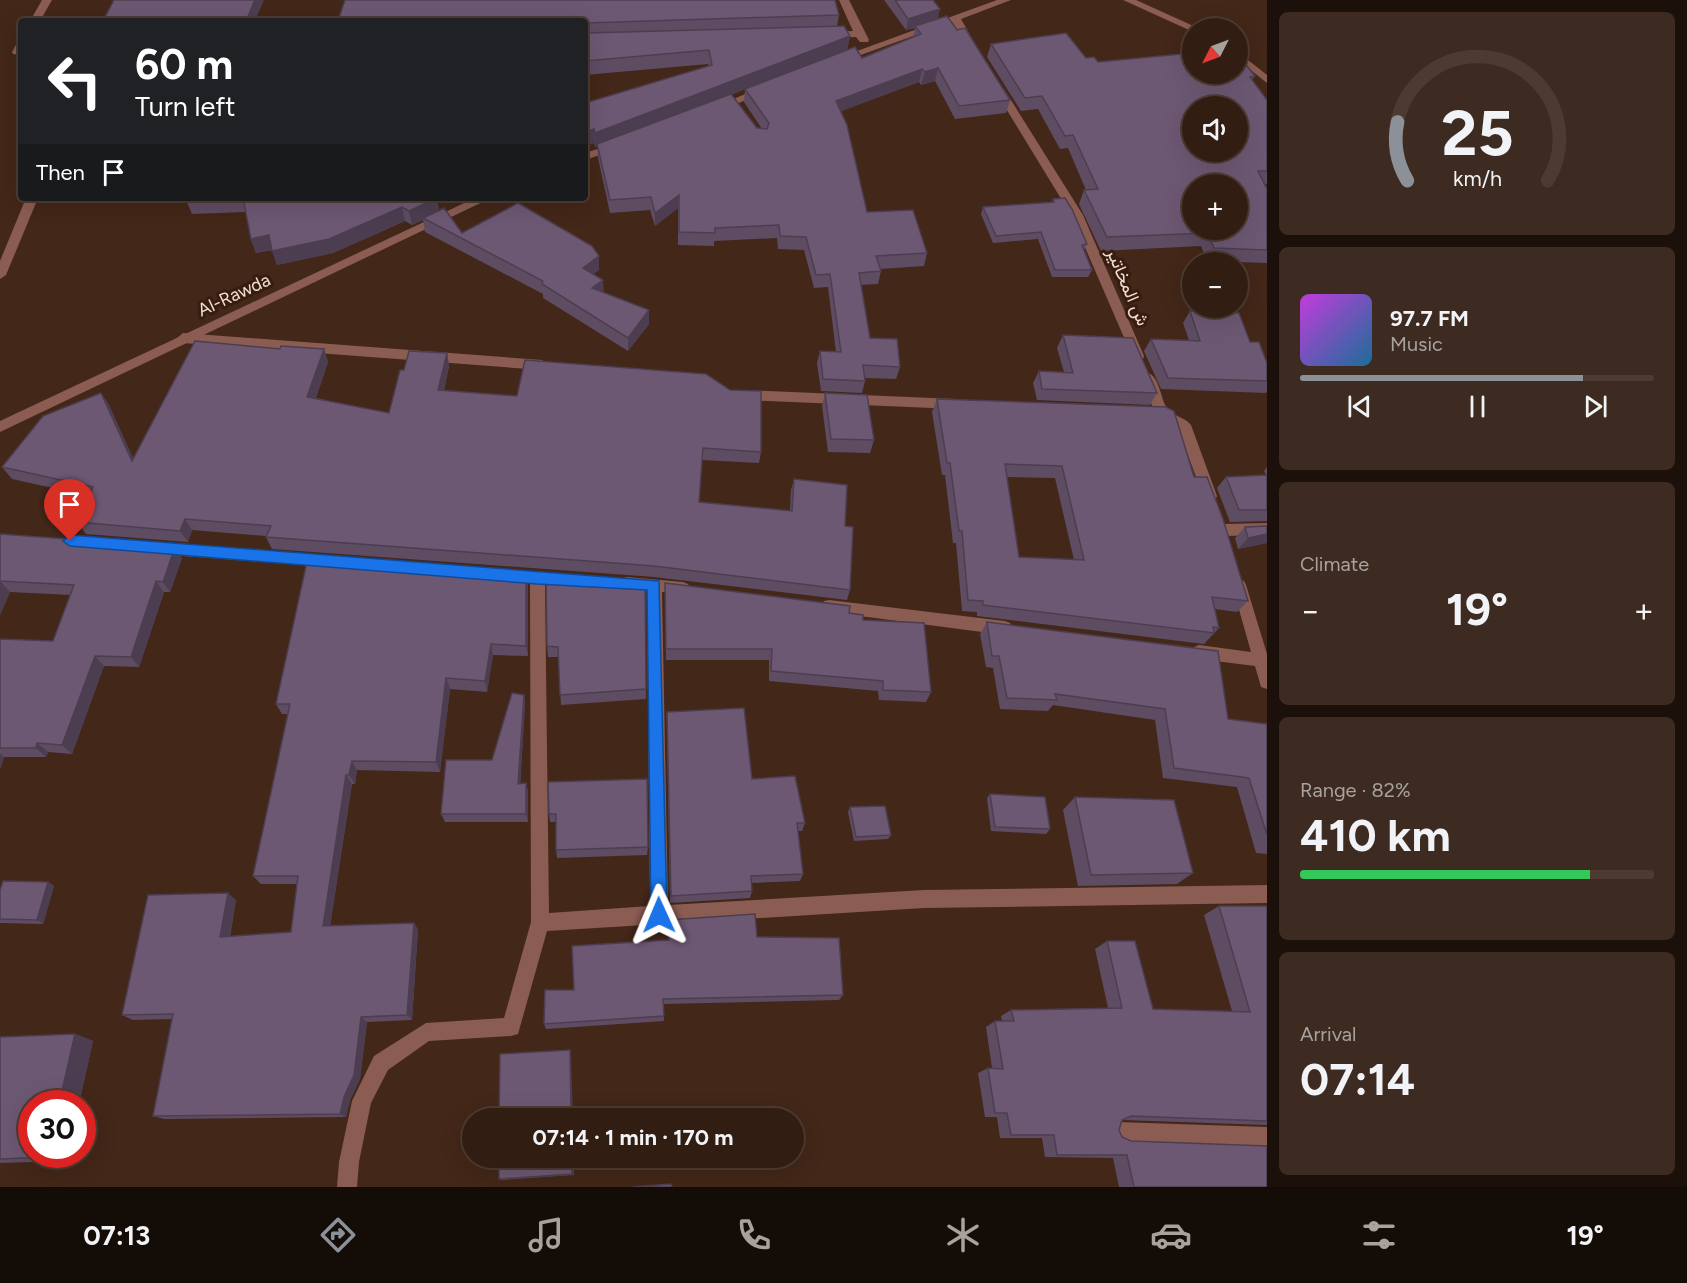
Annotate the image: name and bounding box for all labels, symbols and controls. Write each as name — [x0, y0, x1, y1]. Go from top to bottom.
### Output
north arrow — [1182, 18, 1248, 84]
map controls — [1182, 18, 1248, 318]
text: 60 m — [135, 39, 233, 90]
icon: left — [36, 42, 114, 120]
text: Turn left — [135, 90, 235, 123]
button: sound — [1182, 96, 1248, 162]
text: 25 — [1441, 96, 1513, 171]
icon: arrive — [97, 156, 130, 189]
text: Then — [36, 159, 85, 186]
text: km/h — [1453, 166, 1501, 191]
button: + — [1182, 174, 1248, 240]
street label: ش المخاتير — [1101, 244, 1154, 329]
button: − — [1182, 252, 1248, 318]
street label: Al-Rawda — [194, 269, 274, 321]
text: 97.7 FM — [1390, 305, 1469, 332]
text: Music — [1390, 332, 1443, 356]
icon: previous — [1343, 390, 1376, 423]
icon: pause — [1461, 390, 1494, 423]
icon: next — [1579, 390, 1612, 423]
pin — [44, 479, 95, 541]
icon: arrive — [53, 488, 86, 521]
text: Climate — [1300, 552, 1369, 576]
text: 19° — [1446, 582, 1508, 636]
text: − — [1300, 591, 1321, 630]
text: + — [1633, 591, 1654, 630]
text: Range · 82% — [1300, 778, 1411, 802]
text: 410 km — [1300, 808, 1451, 862]
position arrow — [627, 883, 691, 947]
text: Arrival — [1300, 1022, 1356, 1046]
text: 07:14 — [1300, 1052, 1415, 1106]
speed limit sign: 30 — [18, 1090, 96, 1168]
text: 07:14 · 1 min · 170 m — [533, 1124, 733, 1151]
icon: directions — [317, 1214, 359, 1256]
icon: music — [525, 1214, 567, 1256]
icon: phone — [733, 1214, 775, 1256]
icon: climate — [942, 1214, 984, 1256]
icon: car — [1150, 1214, 1192, 1256]
icon: filters — [1358, 1214, 1400, 1256]
text: 07:13 — [83, 1219, 150, 1252]
text: 19° — [1567, 1219, 1604, 1252]

